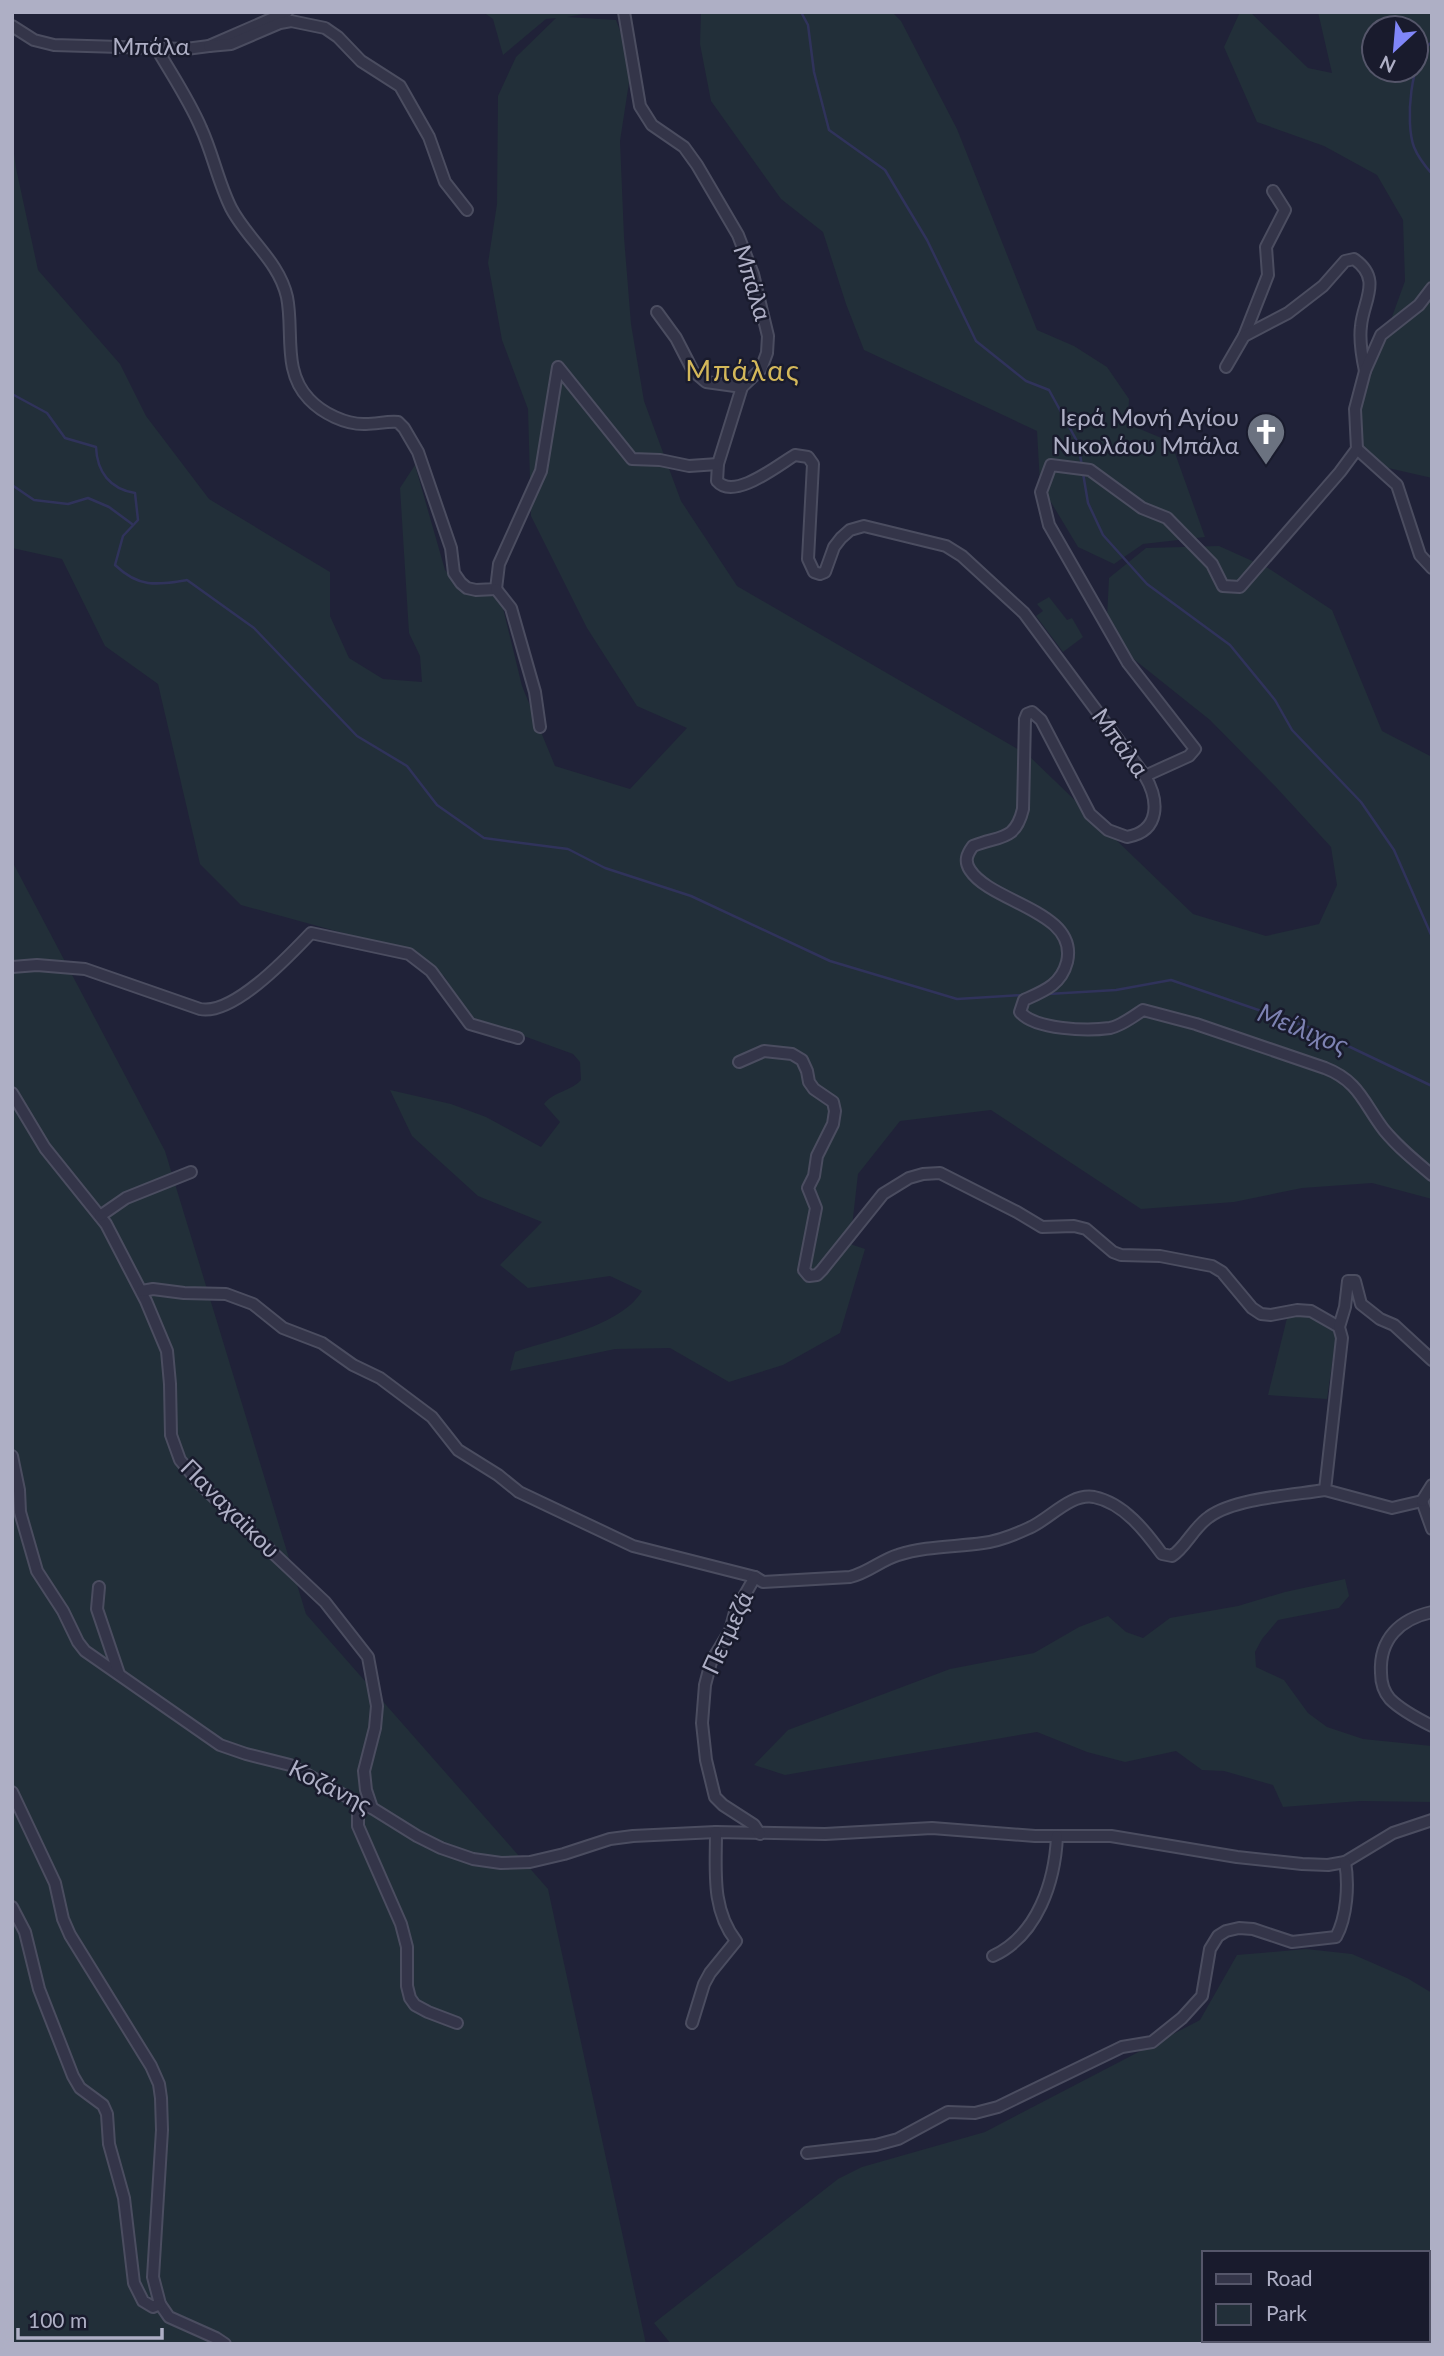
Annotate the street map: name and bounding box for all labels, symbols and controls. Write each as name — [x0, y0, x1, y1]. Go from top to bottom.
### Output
north arrow — [1360, 14, 1430, 84]
street label: Μπάλα — [112, 31, 191, 60]
text: N — [1376, 51, 1399, 78]
street label: Μπάλα — [728, 241, 779, 325]
district label: Μπάλας — [685, 353, 801, 387]
place label: Ιερά Μονή Αγίου Νικολάου Μπάλα — [1052, 402, 1240, 459]
church icon: Ιερά Μονή Αγίου Νικολάου Μπάλα — [1245, 411, 1287, 466]
street label: Μπάλα — [1087, 702, 1156, 783]
water label: Μείλιχος — [1254, 996, 1354, 1061]
street label: Παναχαϊκου — [175, 1452, 287, 1564]
street label: Πετμεζά — [695, 1586, 759, 1678]
street label: Κοζάνης — [284, 1753, 377, 1819]
legend — [1202, 2251, 1430, 2342]
text: Road — [1266, 2265, 1313, 2290]
scale bar — [18, 2296, 161, 2340]
text: Park — [1266, 2300, 1307, 2325]
text: 100 m — [28, 2307, 87, 2332]

